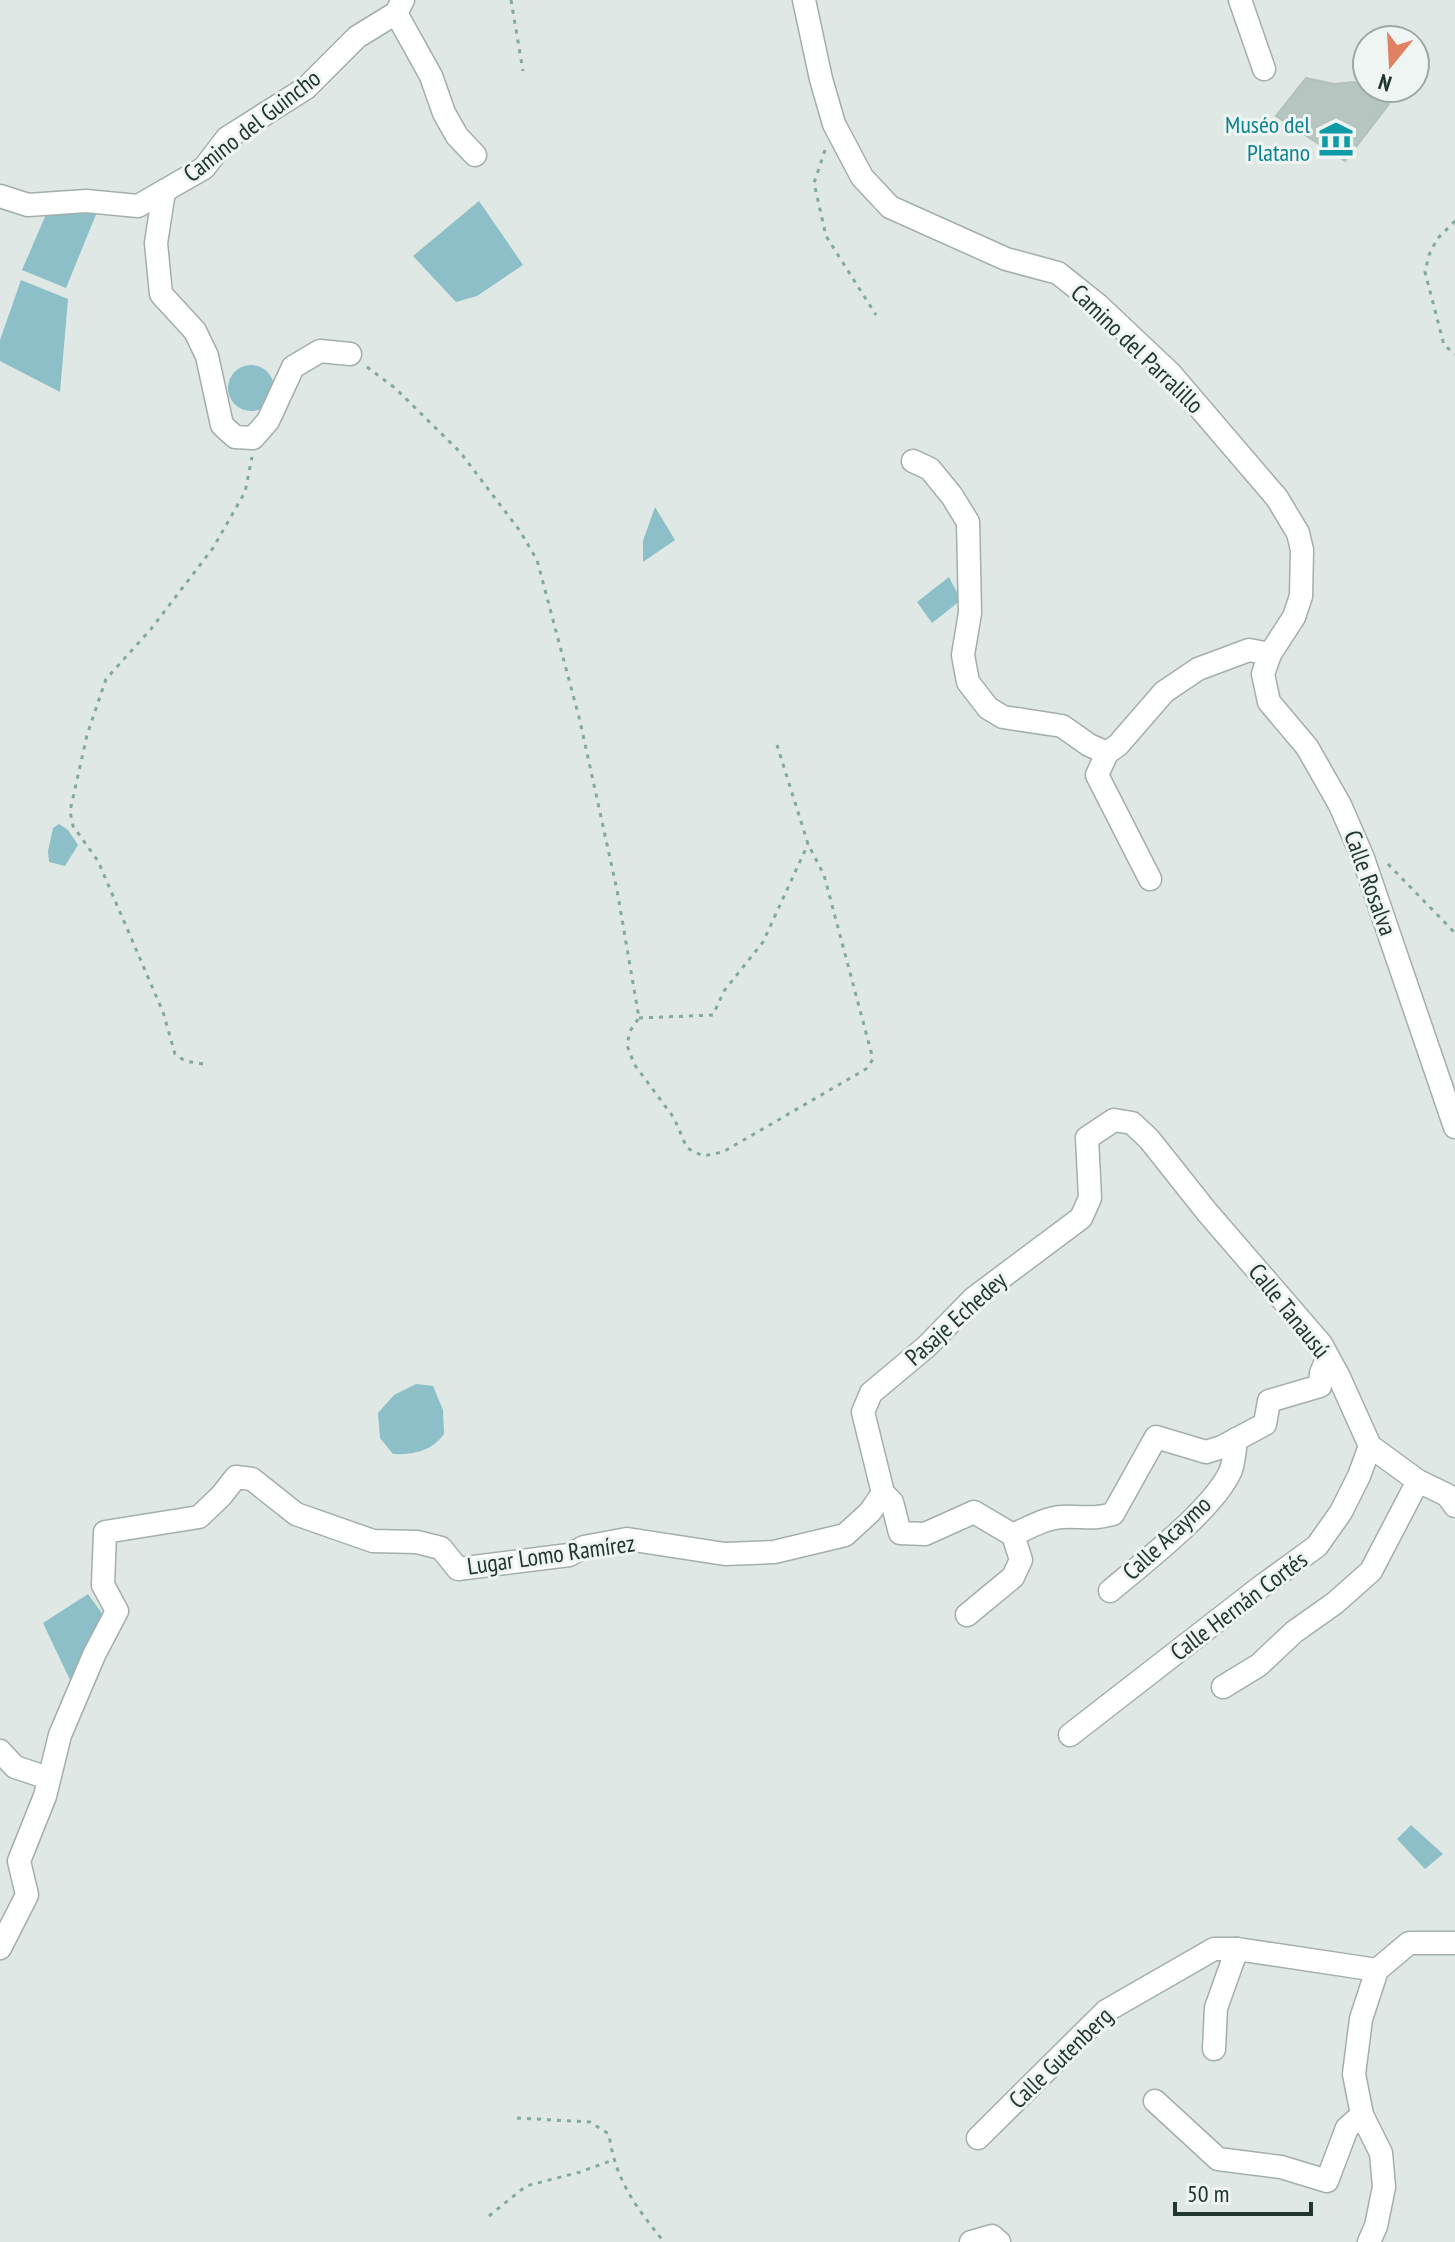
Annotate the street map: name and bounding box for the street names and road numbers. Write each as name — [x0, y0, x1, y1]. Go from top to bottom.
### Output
street label: Camino del Guincho — [177, 62, 326, 189]
street label: Camino del Parralillo — [1064, 277, 1210, 420]
street label: Calle Rosalva — [1337, 826, 1404, 940]
street label: Calle Tanausú — [1242, 1257, 1337, 1364]
street label: Pasaje Echedey — [899, 1265, 1013, 1372]
street label: Calle Acaymo — [1116, 1489, 1217, 1587]
street label: Lugar Lomo Ramírez — [465, 1527, 637, 1582]
street label: Calle Hernán Cortés — [1164, 1544, 1313, 1667]
street label: Calle Gutenberg — [1002, 2000, 1119, 2115]

